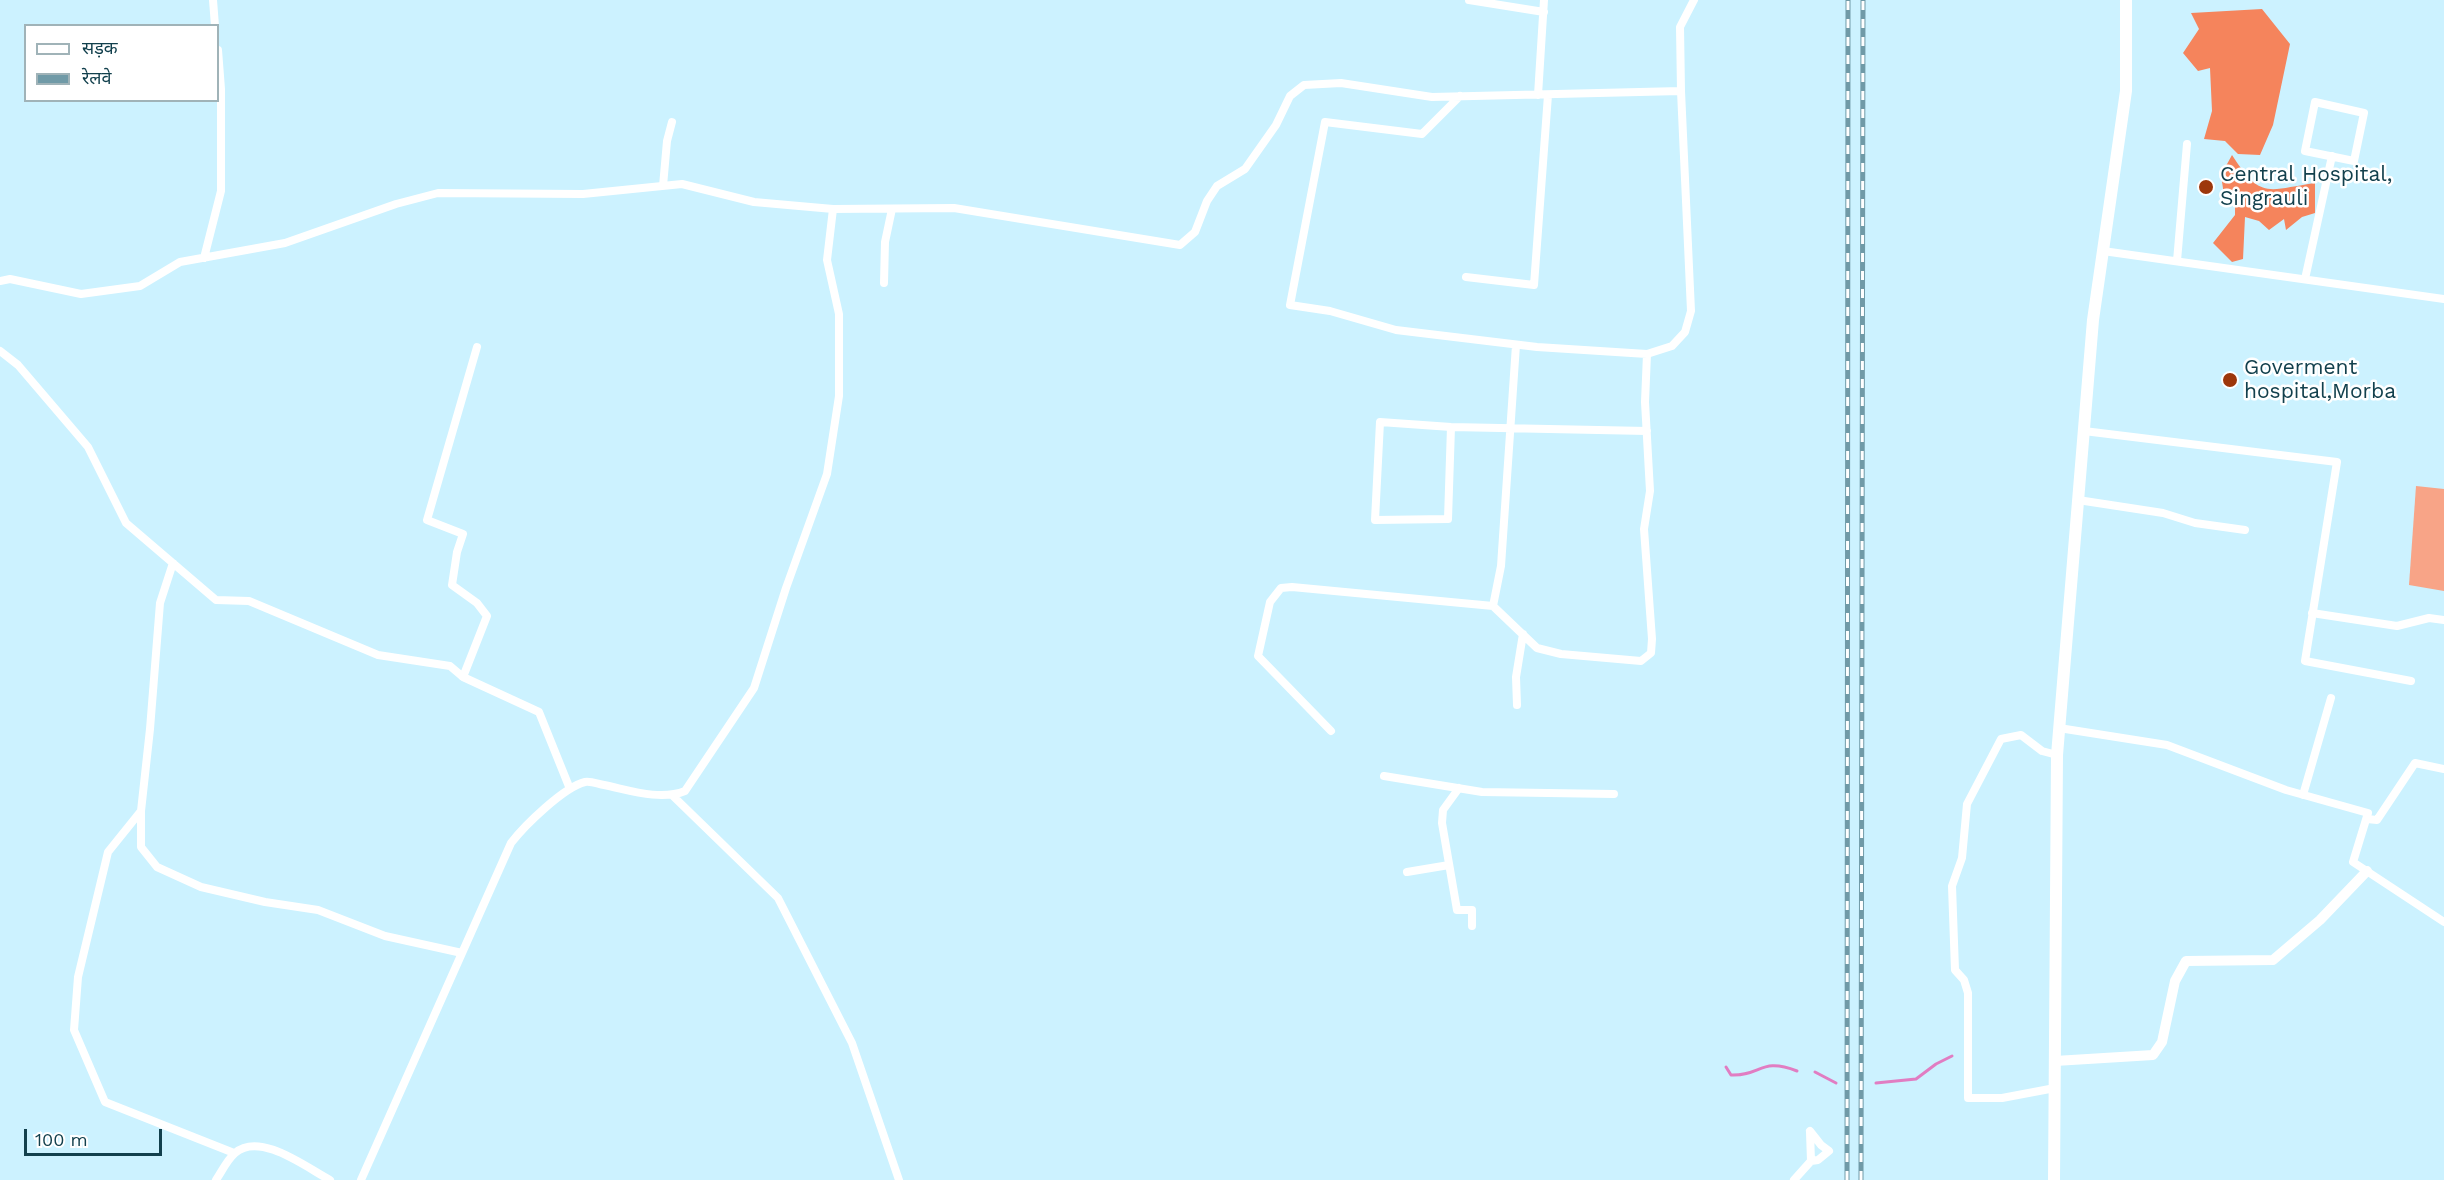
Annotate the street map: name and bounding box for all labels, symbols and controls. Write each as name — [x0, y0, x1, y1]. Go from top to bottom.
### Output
legend — [24, 24, 219, 102]
text: सड़क — [82, 37, 118, 58]
text: रेलवे — [82, 67, 112, 88]
place label: Central Hospital, Singrauli — [2220, 162, 2392, 212]
marker: Central Hospital, Singrauli — [2197, 178, 2215, 196]
place label: Goverment hospital,Morba — [2244, 355, 2396, 405]
marker: Goverment hospital,Morba — [2221, 371, 2239, 389]
scale bar — [27, 1117, 165, 1155]
text: 100 m — [35, 1129, 88, 1150]

